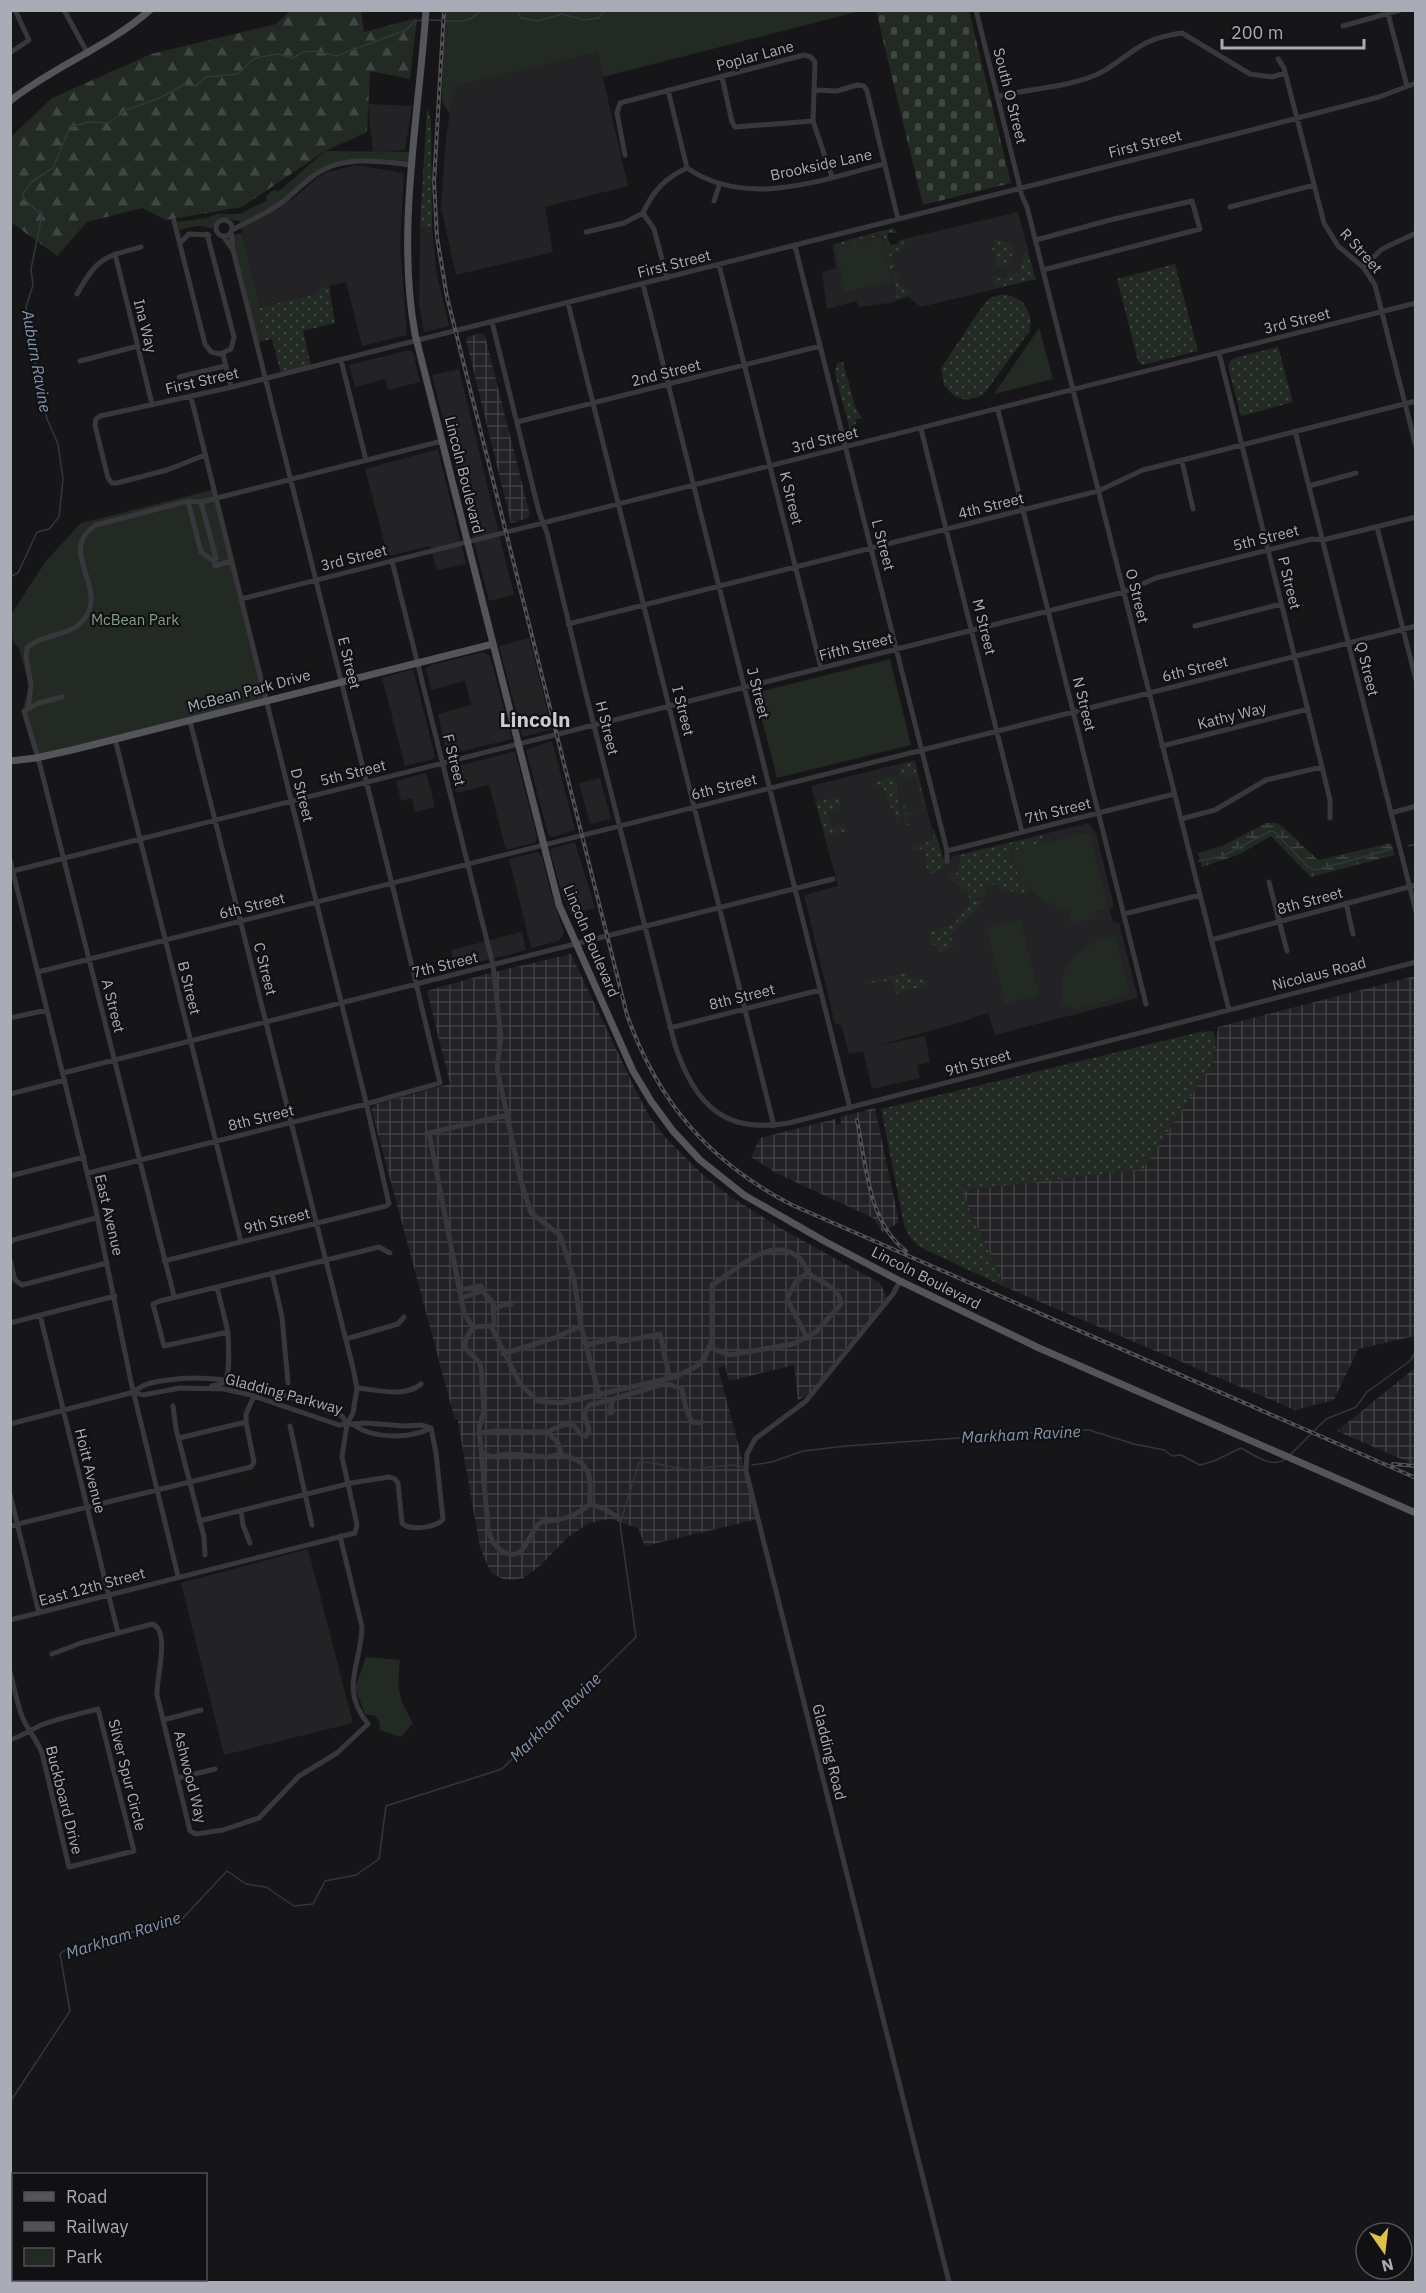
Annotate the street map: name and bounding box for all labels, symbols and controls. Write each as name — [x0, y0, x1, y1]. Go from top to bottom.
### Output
scale bar — [1222, 12, 1364, 50]
text: 200 m — [1231, 21, 1283, 44]
street label: Poplar Lane — [714, 36, 796, 75]
street label: South O Street — [989, 46, 1032, 146]
street label: First Street — [1106, 125, 1183, 162]
street label: Brookside Lane — [768, 144, 874, 185]
street label: R Street — [1336, 224, 1387, 277]
street label: First Street — [635, 245, 712, 282]
street label: Ina Way — [130, 297, 161, 355]
street label: 3rd Street — [1262, 303, 1332, 338]
water label: Auburn Ravine — [18, 307, 56, 414]
street label: 2nd Street — [629, 355, 703, 390]
street label: First Street — [163, 363, 240, 398]
street label: Lincoln Boulevard — [441, 414, 488, 535]
street label: 3rd Street — [790, 422, 860, 457]
street label: K Street — [776, 469, 807, 526]
street label: 4th Street — [956, 488, 1026, 523]
street label: L Street — [868, 517, 899, 573]
street label: 5th Street — [1231, 520, 1301, 555]
street label: 3rd Street — [319, 540, 389, 575]
street label: P Street — [1274, 554, 1305, 611]
street label: O Street — [1122, 567, 1153, 625]
street label: M Street — [968, 597, 1001, 657]
park label: McBean Park — [91, 610, 179, 629]
street label: Fifth Street — [817, 628, 895, 665]
street label: E Street — [334, 635, 365, 691]
street label: Q Street — [1352, 640, 1383, 698]
street label: 6th Street — [1160, 651, 1230, 686]
street label: McBean Park Drive — [185, 665, 312, 716]
street label: J Street — [743, 665, 774, 721]
street label: N Street — [1069, 675, 1100, 733]
street label: I Street — [668, 684, 699, 738]
street label: Kathy Way — [1195, 698, 1269, 733]
street label: H Street — [592, 699, 623, 757]
district label: Lincoln — [499, 705, 571, 733]
street label: F Street — [439, 732, 470, 788]
street label: 5th Street — [318, 755, 388, 790]
street label: D Street — [287, 766, 318, 824]
street label: 6th Street — [689, 769, 759, 804]
street label: 7th Street — [1023, 793, 1093, 828]
street label: Lincoln Boulevard — [559, 882, 624, 1000]
street label: 8th Street — [1275, 883, 1345, 918]
street label: 6th Street — [217, 888, 287, 923]
street label: C Street — [250, 940, 281, 997]
street label: 7th Street — [410, 947, 480, 982]
street label: Nicolaus Road — [1270, 953, 1368, 994]
street label: B Street — [174, 959, 205, 1017]
street label: A Street — [98, 977, 129, 1035]
street label: 8th Street — [707, 979, 777, 1014]
street label: 9th Street — [943, 1045, 1013, 1080]
street label: 8th Street — [226, 1100, 296, 1135]
street label: East Avenue — [91, 1172, 128, 1257]
street label: 9th Street — [242, 1203, 312, 1238]
street label: Lincoln Boulevard — [868, 1242, 984, 1313]
street label: Gladding Parkway — [223, 1369, 345, 1418]
water label: Markham Ravine — [961, 1421, 1081, 1447]
street label: Hoitt Avenue — [71, 1426, 110, 1515]
street label: East 12th Street — [37, 1563, 147, 1610]
water label: Markham Ravine — [505, 1668, 605, 1766]
street label: Gladding Road — [808, 1702, 851, 1802]
street label: Silver Spur Circle — [104, 1717, 151, 1833]
street label: Ashwood Way — [170, 1729, 211, 1826]
street label: Buckboard Drive — [42, 1744, 87, 1856]
water label: Markham Ravine — [63, 1907, 183, 1963]
legend — [12, 2173, 207, 2281]
text: Road — [66, 2185, 107, 2208]
text: Railway — [66, 2215, 128, 2238]
north arrow — [1354, 2221, 1414, 2281]
text: Park — [66, 2245, 103, 2268]
text: N — [1380, 2254, 1396, 2277]

